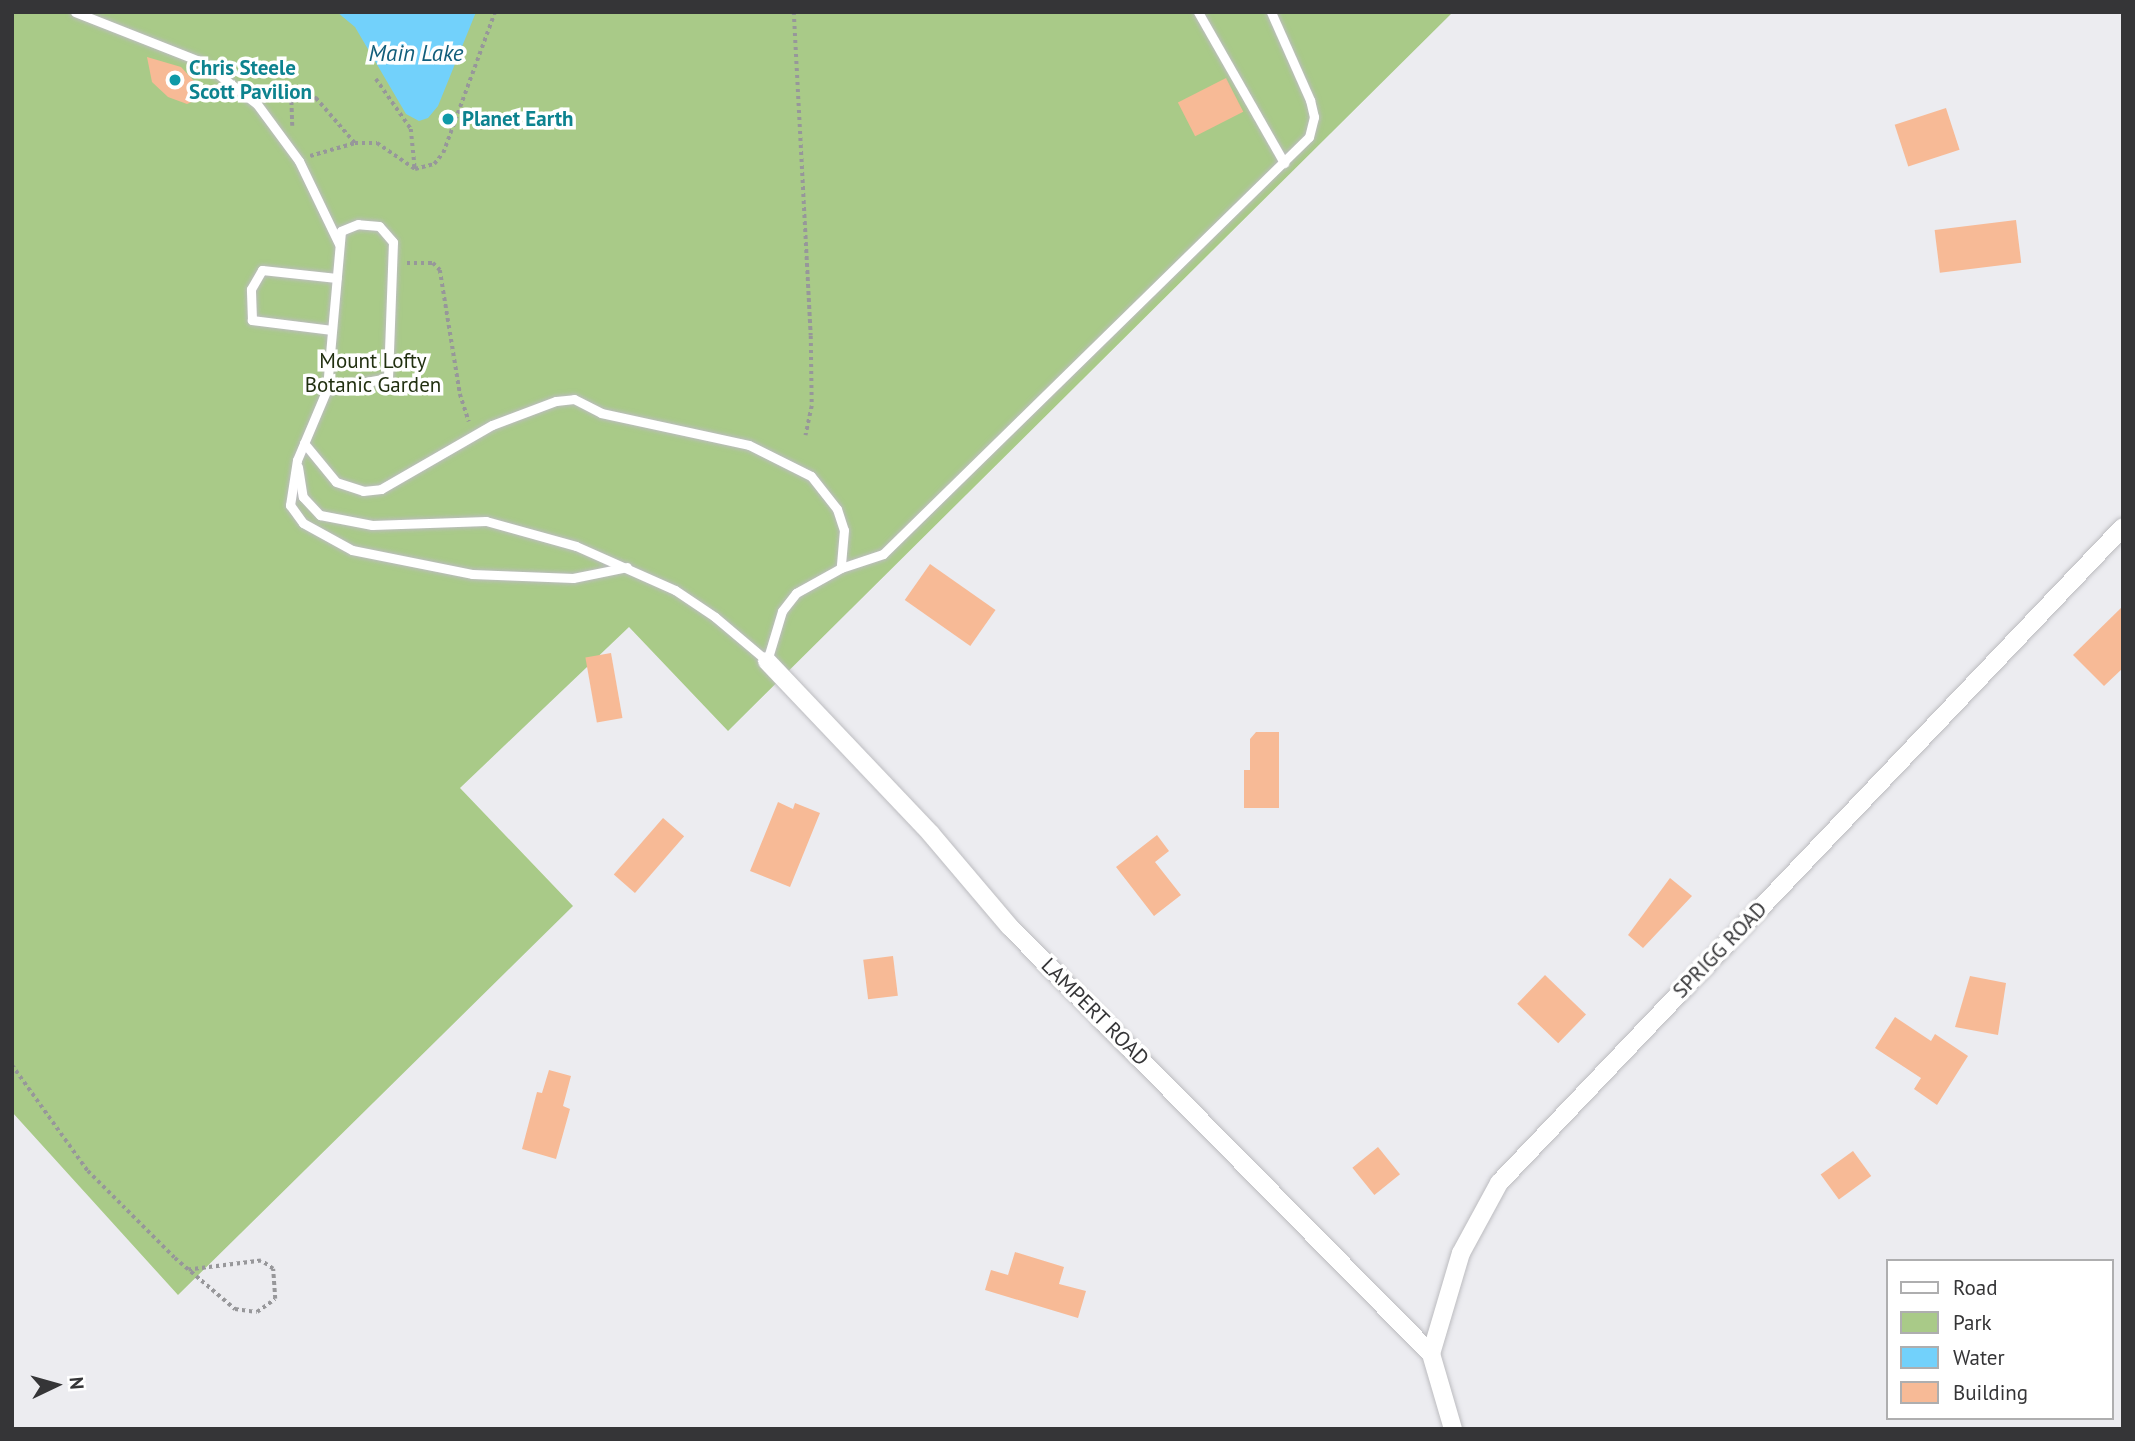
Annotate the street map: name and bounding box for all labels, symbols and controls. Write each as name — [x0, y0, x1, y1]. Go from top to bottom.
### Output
water label: Main Lake — [369, 39, 463, 67]
place label: Chris Steele Scott Pavilion — [189, 55, 312, 105]
marker: Chris Steele Scott Pavilion — [167, 72, 183, 88]
place label: Planet Earth — [462, 106, 574, 132]
marker: Planet Earth — [440, 111, 456, 127]
park label: Mount Lofty Botanic Garden — [304, 348, 442, 398]
street label: SPRIGG ROAD — [1668, 897, 1772, 1003]
street label: LAMPERT ROAD — [1036, 953, 1154, 1071]
legend — [1886, 1259, 2114, 1420]
text: Road — [1953, 1274, 1997, 1301]
text: Park — [1953, 1309, 1992, 1336]
text: Water — [1953, 1344, 2005, 1371]
north arrow — [21, 1350, 91, 1420]
text: N — [64, 1376, 89, 1390]
text: Building — [1953, 1379, 2028, 1406]

